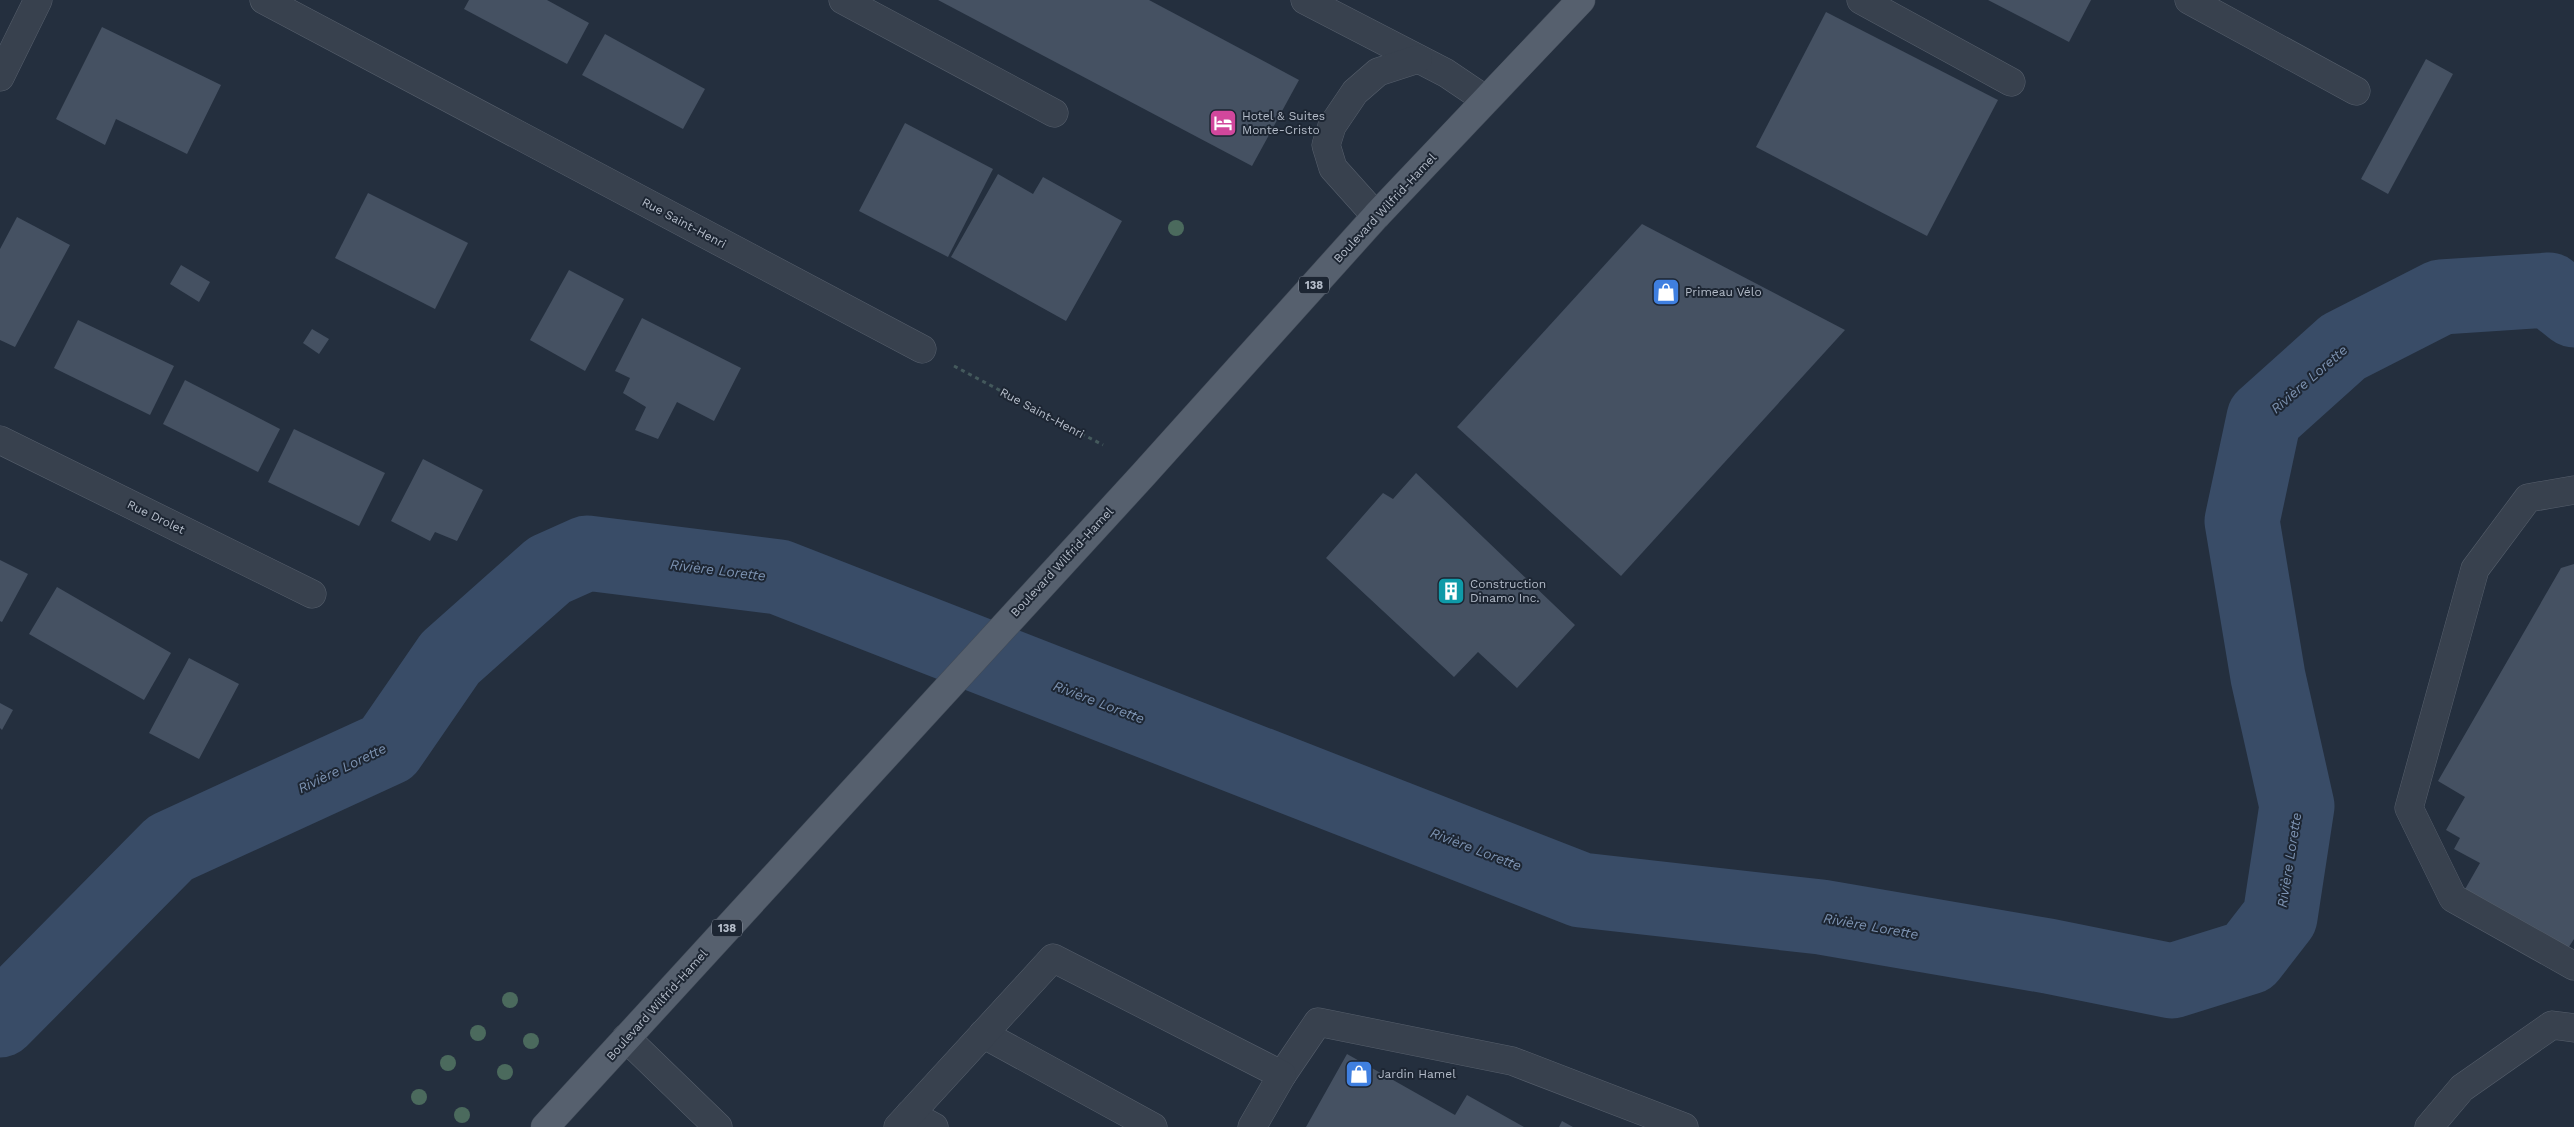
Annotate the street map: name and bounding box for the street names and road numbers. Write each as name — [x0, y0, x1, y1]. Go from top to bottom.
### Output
street label: Boulevard Wilfrid-Hamel — [1331, 150, 1440, 266]
street label: Rue Saint-Henri — [640, 195, 728, 251]
road number: 138 — [1299, 276, 1329, 294]
street label: Rue Saint-Henri — [998, 385, 1086, 441]
street label: Rue Drolet — [125, 497, 187, 537]
street label: Boulevard Wilfrid-Hamel — [1008, 504, 1117, 620]
road number: 138 — [712, 920, 742, 936]
street label: Boulevard Wilfrid-Hamel — [604, 947, 711, 1063]

